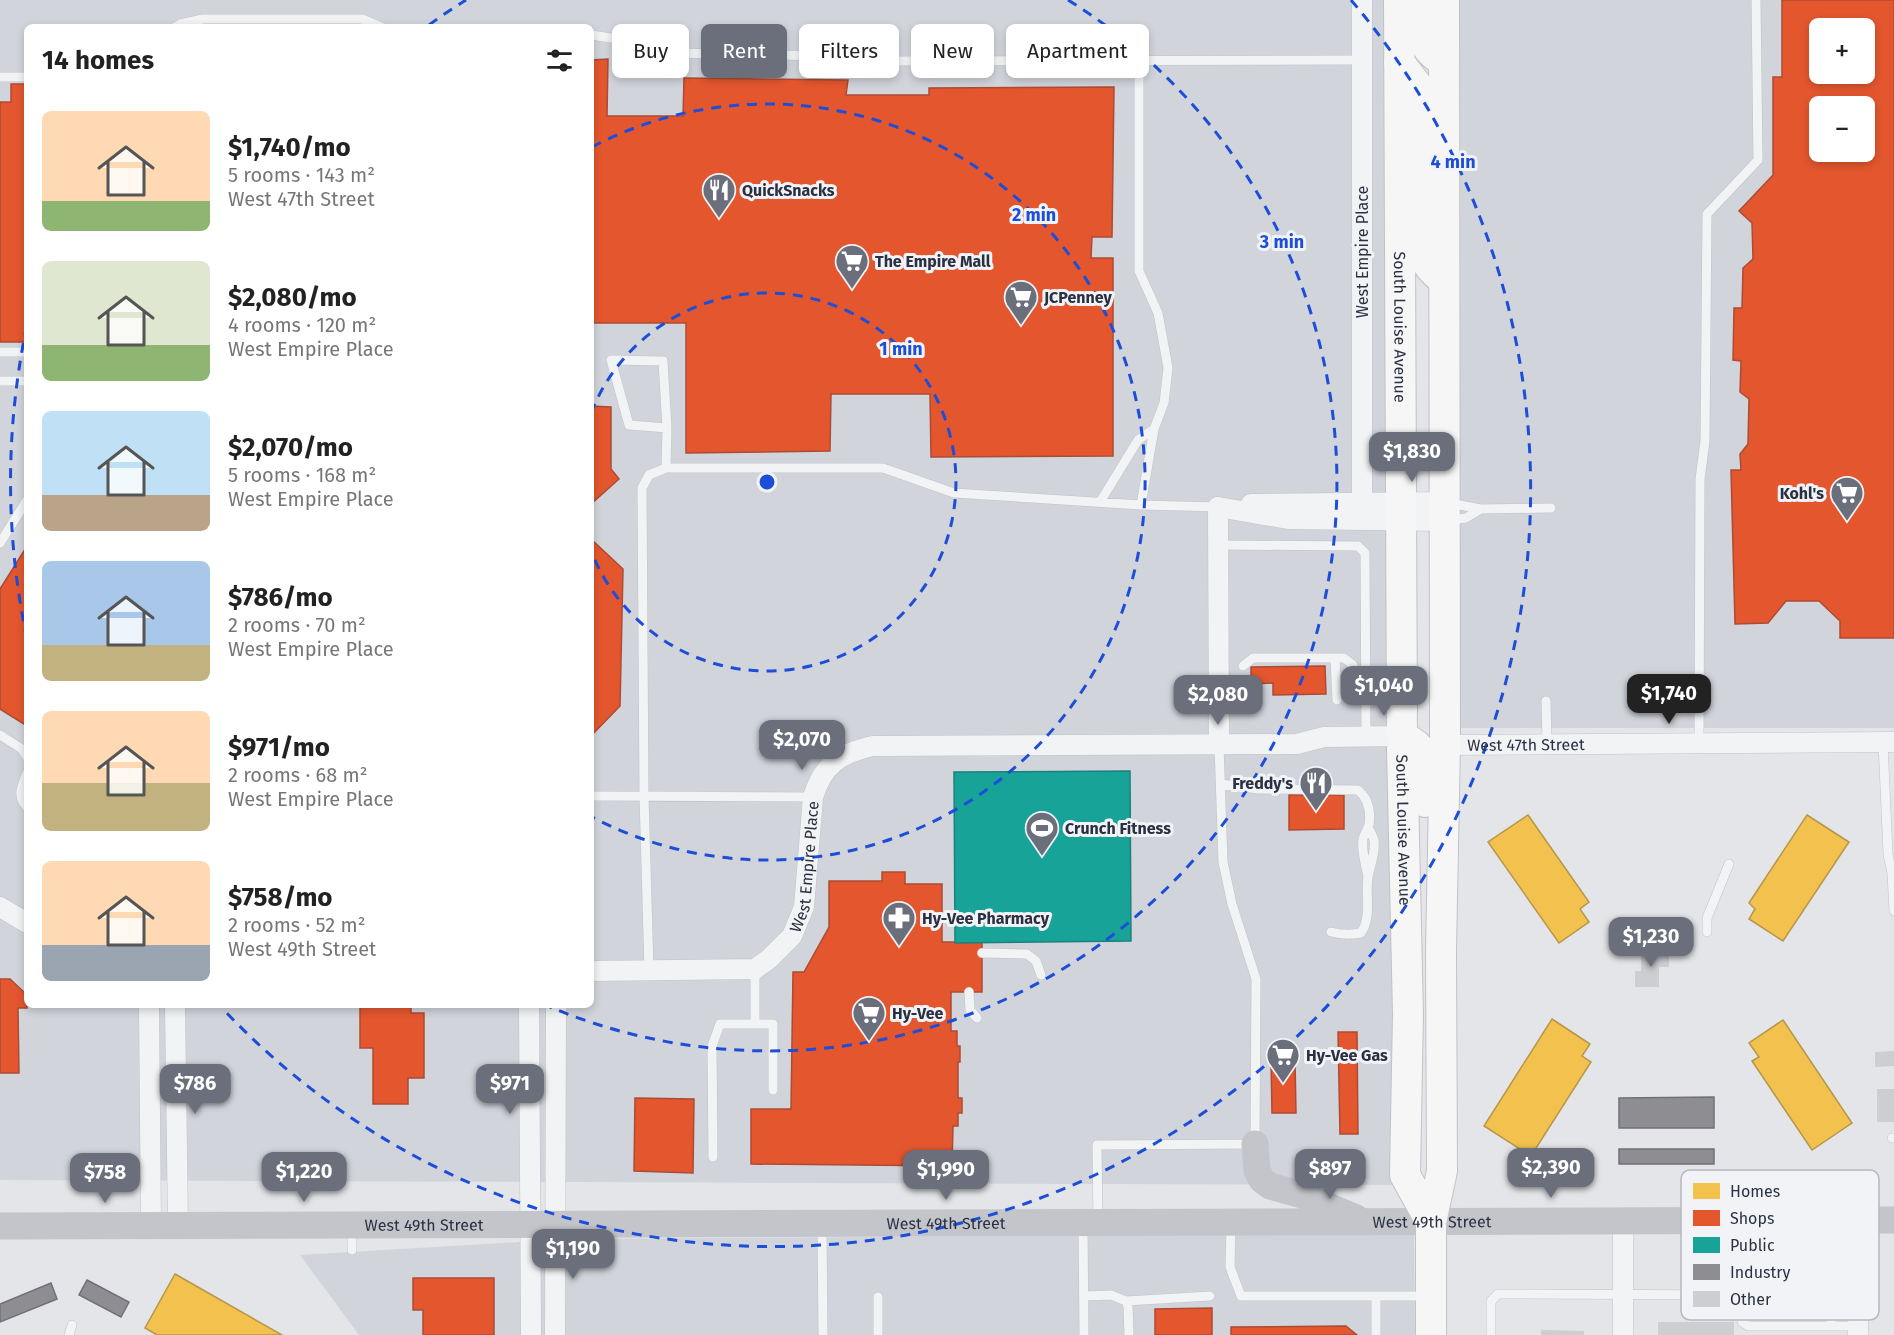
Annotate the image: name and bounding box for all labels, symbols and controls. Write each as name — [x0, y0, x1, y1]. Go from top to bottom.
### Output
map controls — [1809, 18, 1875, 162]
button: + — [1809, 18, 1875, 84]
chip: Buy — [612, 24, 689, 78]
chip: Rent — [701, 24, 787, 78]
chip: Filters — [799, 24, 899, 78]
chip: New — [911, 24, 994, 78]
chip: Apartment — [1006, 24, 1149, 78]
icon: filters — [543, 44, 576, 77]
text: 14 homes — [42, 45, 154, 76]
button: − — [1809, 96, 1875, 162]
text: $1,740/mo — [228, 132, 351, 163]
icon: home — [90, 135, 162, 207]
text: 4 min — [1430, 151, 1476, 173]
text: 5 rooms · 143 m² — [228, 163, 375, 187]
restaurant icon: QuickSnacks — [701, 172, 737, 219]
place label: QuickSnacks — [742, 181, 835, 200]
street label: West Empire Place — [1353, 186, 1372, 318]
text: West 47th Street — [228, 187, 375, 211]
text: 2 min — [1012, 204, 1056, 226]
text: 3 min — [1259, 231, 1304, 253]
supermarket icon: The Empire Mall — [834, 243, 870, 290]
street label: South Louise Avenue — [1391, 251, 1410, 403]
place label: The Empire Mall — [875, 252, 991, 271]
supermarket icon: JCPenney — [1003, 279, 1039, 326]
text: $2,080/mo — [228, 282, 357, 313]
icon: home — [90, 285, 162, 357]
place label: JCPenney — [1043, 288, 1112, 307]
text: 4 rooms · 120 m² — [228, 313, 376, 337]
text: West Empire Place — [228, 337, 394, 361]
text: 1 min — [879, 338, 923, 360]
text: $2,070/mo — [228, 432, 353, 463]
pin: $1,830 — [1363, 432, 1461, 483]
icon: home — [90, 435, 162, 507]
text: $1,830 — [1383, 439, 1441, 463]
text: 5 rooms · 168 m² — [228, 463, 376, 487]
centre of rings — [757, 472, 777, 492]
supermarket icon: Kohl's — [1829, 475, 1865, 522]
place label: Kohl's — [1780, 484, 1824, 503]
text: West Empire Place — [228, 487, 394, 511]
text: $786/mo — [228, 582, 333, 613]
icon: home — [90, 585, 162, 657]
text: 2 rooms · 70 m² — [228, 613, 366, 637]
text: West Empire Place — [228, 637, 394, 661]
pin: $1,040 — [1335, 666, 1433, 717]
text: $1,040 — [1355, 673, 1413, 697]
pin: $1,740 — [1620, 674, 1718, 725]
pin: $2,080 — [1169, 675, 1267, 726]
text: $1,740 — [1641, 681, 1697, 705]
text: $2,080 — [1188, 682, 1248, 706]
pin: $2,070 — [753, 720, 851, 771]
text: $2,070 — [773, 727, 831, 751]
text: $971/mo — [228, 732, 330, 763]
icon: home — [90, 735, 162, 807]
street label: West 47th Street — [1467, 735, 1585, 754]
street label: South Louise Avenue — [1393, 754, 1415, 906]
text: 2 rooms · 68 m² — [228, 763, 368, 787]
restaurant icon: Freddy's — [1298, 765, 1334, 812]
place label: Freddy's — [1232, 774, 1293, 793]
text: West Empire Place — [228, 787, 394, 811]
street label: West Empire Place — [785, 800, 822, 935]
sports icon: Crunch Fitness — [1024, 810, 1060, 857]
place label: Crunch Fitness — [1065, 819, 1171, 838]
text: $758/mo — [228, 882, 333, 913]
icon: home — [90, 885, 162, 957]
pharmacy icon: Hy-Vee Pharmacy — [881, 900, 917, 947]
place label: Hy-Vee Pharmacy — [922, 909, 1050, 928]
text: 2 rooms · 52 m² — [228, 913, 366, 937]
pin: $1,230 — [1602, 917, 1700, 968]
text: $1,230 — [1623, 924, 1679, 948]
text: West 49th Street — [228, 937, 376, 961]
supermarket icon: Hy-Vee — [851, 995, 887, 1042]
place label: Hy-Vee — [892, 1004, 943, 1023]
supermarket icon: Hy-Vee Gas — [1265, 1037, 1301, 1084]
place label: Hy-Vee Gas — [1306, 1046, 1388, 1065]
pin: $786 — [159, 1064, 231, 1115]
pin: $971 — [474, 1064, 546, 1115]
text: $786 — [174, 1071, 216, 1095]
text: $971 — [490, 1071, 530, 1095]
pin: $2,390 — [1502, 1148, 1600, 1199]
pin: $897 — [1294, 1149, 1366, 1200]
pin: $1,990 — [897, 1150, 995, 1201]
pin: $1,220 — [255, 1152, 353, 1203]
pin: $758 — [69, 1153, 141, 1204]
text: $2,390 — [1521, 1155, 1581, 1179]
text: $897 — [1309, 1156, 1351, 1180]
text: $1,990 — [917, 1157, 975, 1181]
text: $1,220 — [276, 1159, 332, 1183]
text: $758 — [84, 1160, 126, 1184]
legend — [1681, 1170, 1879, 1320]
text: Homes — [1730, 1182, 1780, 1201]
text: Shops — [1730, 1209, 1774, 1228]
street label: West 49th Street — [1373, 1212, 1492, 1231]
street label: West 49th Street — [887, 1213, 1006, 1233]
street label: West 49th Street — [365, 1215, 484, 1234]
pin: $1,190 — [524, 1229, 622, 1280]
text: $1,190 — [546, 1236, 600, 1260]
text: Public — [1730, 1236, 1775, 1255]
text: Industry — [1730, 1263, 1790, 1282]
text: Other — [1730, 1290, 1772, 1309]

